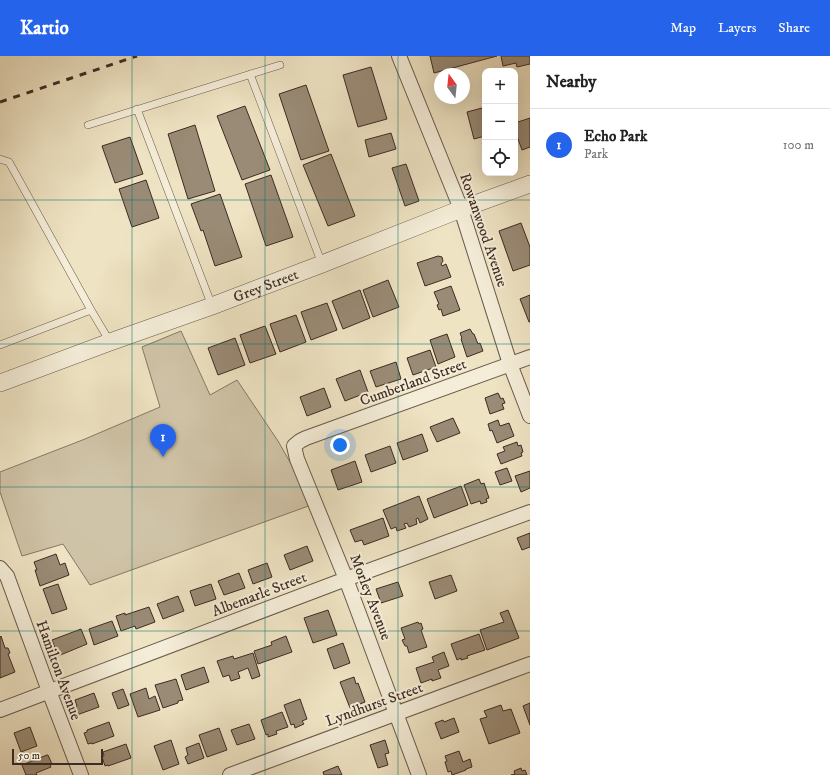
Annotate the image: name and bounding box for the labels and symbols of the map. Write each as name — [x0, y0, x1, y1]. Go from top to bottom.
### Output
north arrow — [434, 68, 470, 104]
street label: Rowanwood Avenue — [455, 171, 512, 290]
street label: Grey Street — [231, 265, 301, 307]
street label: Cumberland Street — [357, 354, 469, 411]
pin: 1 — [150, 424, 176, 457]
your location — [330, 435, 350, 455]
street label: Morley Avenue — [345, 552, 396, 643]
street label: Albemarle Street — [209, 568, 309, 621]
street label: Hamilton Avenue — [32, 618, 85, 723]
street label: Lyndhurst Street — [323, 678, 426, 731]
scale bar — [12, 747, 103, 766]

